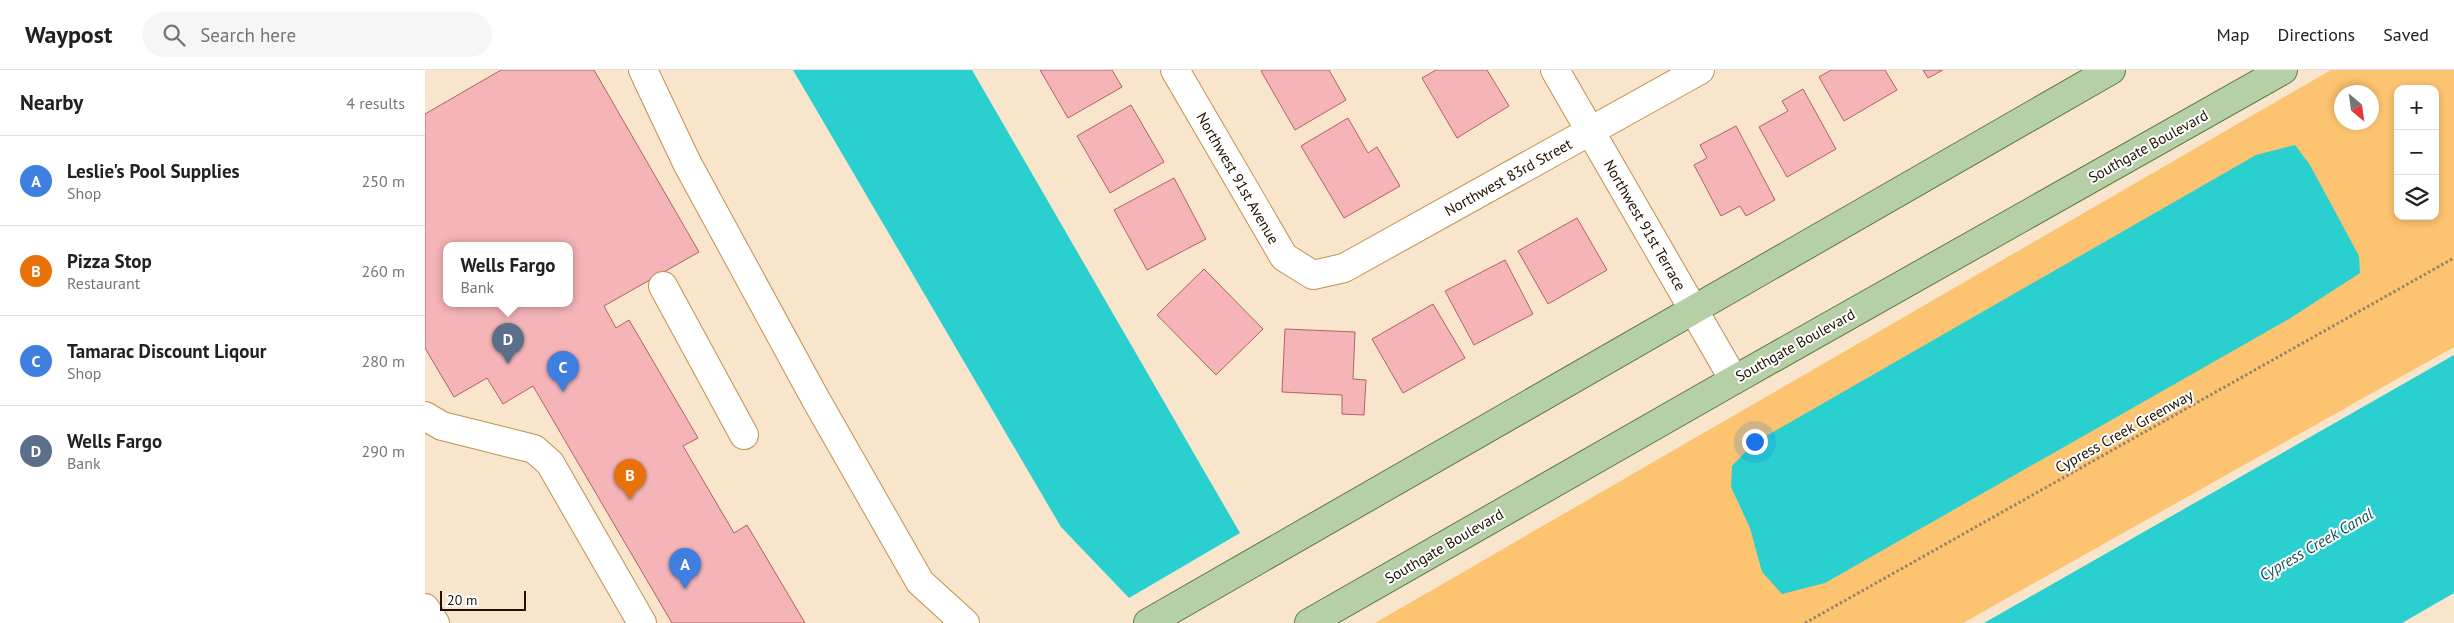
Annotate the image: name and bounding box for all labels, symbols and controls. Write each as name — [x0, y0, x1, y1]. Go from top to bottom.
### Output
search box — [142, 12, 492, 57]
text: Waypost — [25, 19, 112, 50]
icon: search — [160, 21, 188, 49]
text: Search here — [200, 23, 296, 47]
text: Map — [2217, 23, 2249, 46]
text: Directions — [2277, 23, 2355, 46]
text: Saved — [2383, 23, 2429, 46]
north arrow — [2334, 85, 2379, 130]
map controls — [2394, 85, 2439, 220]
button: + — [2394, 85, 2439, 130]
text: Nearby — [20, 89, 83, 116]
text: 4 results — [346, 93, 405, 113]
street label: Southgate Boulevard — [2085, 105, 2211, 187]
street label: Northwest 91st Avenue — [1193, 109, 1283, 247]
button: − — [2394, 130, 2439, 175]
street label: Northwest 83rd Street — [1441, 134, 1575, 220]
street label: Northwest 91st Terrace — [1600, 156, 1690, 294]
text: Leslie's Pool Supplies — [67, 159, 240, 183]
text: A — [31, 171, 41, 191]
text: 250 m — [362, 171, 405, 191]
button: layers — [2394, 175, 2439, 220]
text: Shop — [67, 183, 101, 203]
popup — [443, 242, 573, 307]
text: Pizza Stop — [67, 249, 152, 273]
text: Wells Fargo — [460, 253, 556, 277]
text: B — [31, 261, 41, 281]
text: 260 m — [362, 261, 405, 281]
text: Restaurant — [67, 273, 140, 293]
text: Bank — [460, 277, 494, 297]
street label: Southgate Boulevard — [1732, 304, 1858, 386]
pin: D — [492, 323, 524, 364]
text: Tamarac Discount Liqour — [67, 339, 266, 363]
text: C — [32, 351, 40, 371]
text: 280 m — [362, 351, 405, 371]
pin: C — [547, 351, 579, 392]
text: Shop — [67, 363, 101, 383]
street label: Cypress Creek Greenway — [2052, 385, 2196, 477]
text: Wells Fargo — [67, 429, 162, 453]
your location — [1742, 429, 1768, 455]
text: D — [31, 441, 41, 461]
text: 290 m — [362, 441, 405, 461]
text: Bank — [67, 453, 101, 473]
pin: B — [614, 459, 646, 500]
water label: Cypress Creek Canal — [2255, 503, 2377, 585]
street label: Southgate Boulevard — [1381, 504, 1507, 588]
pin: A — [669, 548, 701, 589]
scale bar — [440, 588, 526, 611]
text: 20 m — [447, 591, 477, 609]

